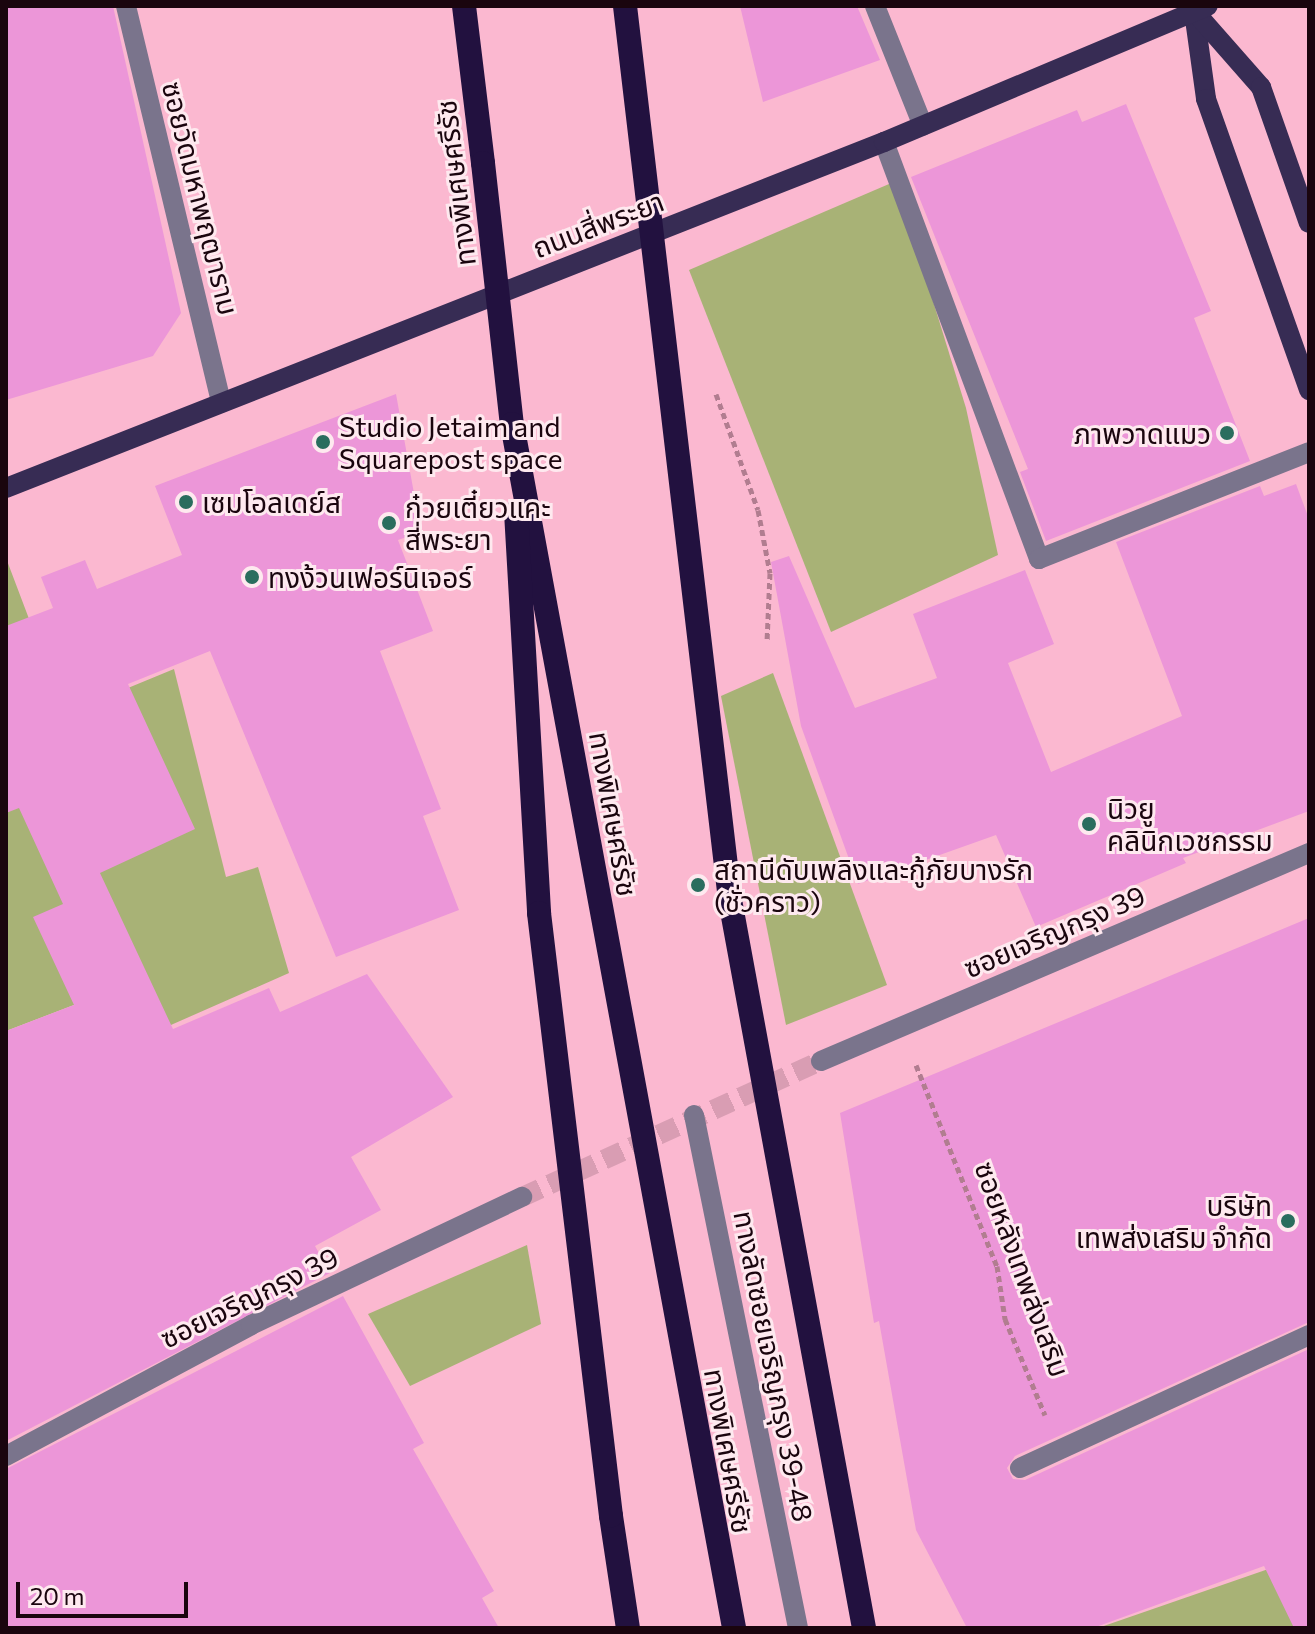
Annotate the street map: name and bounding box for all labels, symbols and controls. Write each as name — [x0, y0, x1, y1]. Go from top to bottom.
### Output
street label: ซอยวัดมหาพฤฒาราม — [156, 78, 246, 318]
street label: ทางพิเศษศรีรัช — [428, 98, 482, 268]
street label: ถนนสี่พระยา — [528, 184, 668, 264]
place label: Studio Jetaim and Squarepost space — [339, 409, 563, 475]
place label: ภาพวาดแมว — [1074, 416, 1211, 450]
marker: ภาพวาดแมว — [1218, 424, 1236, 442]
marker: Studio Jetaim and Squarepost space — [314, 433, 332, 451]
place label: เซมโอลเดย์ส — [202, 485, 341, 519]
place label: ก๋วยเตี๋ยวแคะ สี่พระยา — [405, 490, 551, 556]
marker: เซมโอลเดย์ส — [177, 493, 195, 511]
marker: ก๋วยเตี๋ยวแคะ สี่พระยา — [380, 514, 398, 532]
place label: ทงง้วนเฟอร์นิเจอร์ — [268, 560, 472, 594]
marker: ทงง้วนเฟอร์นิเจอร์ — [243, 568, 261, 586]
street label: ทางพิเศษศรีรัช — [583, 729, 645, 899]
place label: นิวยู คลินิกเวชกรรม — [1107, 791, 1273, 857]
marker: นิวยู คลินิกเวชกรรม — [1078, 813, 1100, 835]
place label: สถานีดับเพลิงและกู้ภัยบางรัก (ชั่วคราว) — [714, 852, 1033, 918]
marker: สถานีดับเพลิงและกู้ภัยบางรัก (ชั่วคราว) — [689, 876, 707, 894]
street label: ซอยเจริญกรุง 39 — [958, 878, 1150, 984]
street label: ซอยหลังเทพส่งเสริม — [968, 1157, 1078, 1381]
place label: บริษัท เทพส่งเสริม จำกัด — [1076, 1188, 1272, 1254]
street label: ทางลัดซอยเจริญกรุง 39-48 — [727, 1208, 821, 1524]
marker: บริษัท เทพส่งเสริม จำกัด — [1279, 1212, 1297, 1230]
street label: ซอยเจริญกรุง 39 — [155, 1239, 343, 1355]
street label: ทางพิเศษศรีรัช — [698, 1366, 760, 1536]
scale bar — [20, 1566, 192, 1616]
text: 20 m — [30, 1581, 84, 1610]

